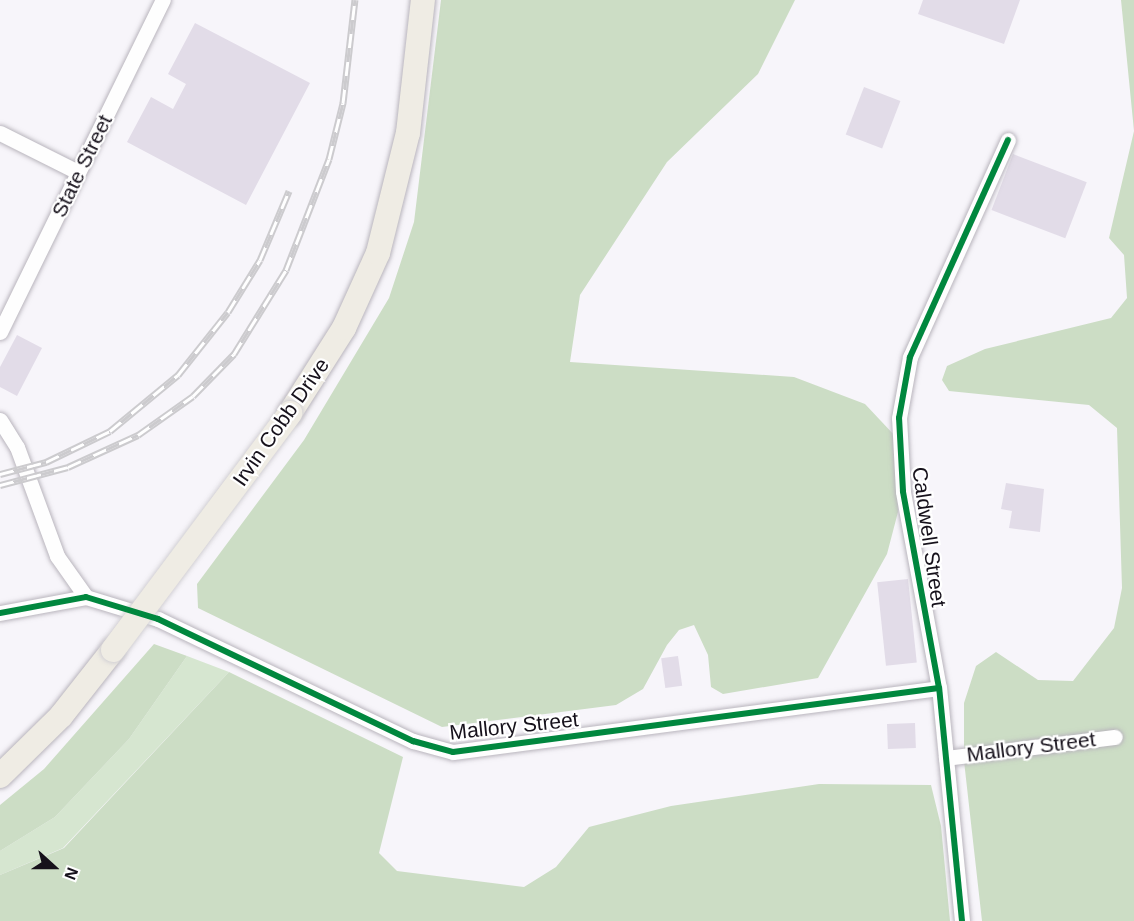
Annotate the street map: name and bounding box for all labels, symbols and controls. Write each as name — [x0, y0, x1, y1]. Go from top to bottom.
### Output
street label: State Street — [46, 111, 118, 221]
street label: Irvin Cobb Drive — [228, 353, 334, 491]
street label: Caldwell Street — [907, 465, 951, 609]
street label: Mallory Street — [448, 707, 580, 745]
street label: Mallory Street — [965, 727, 1097, 767]
north arrow — [24, 837, 84, 897]
text: N — [61, 865, 81, 882]

